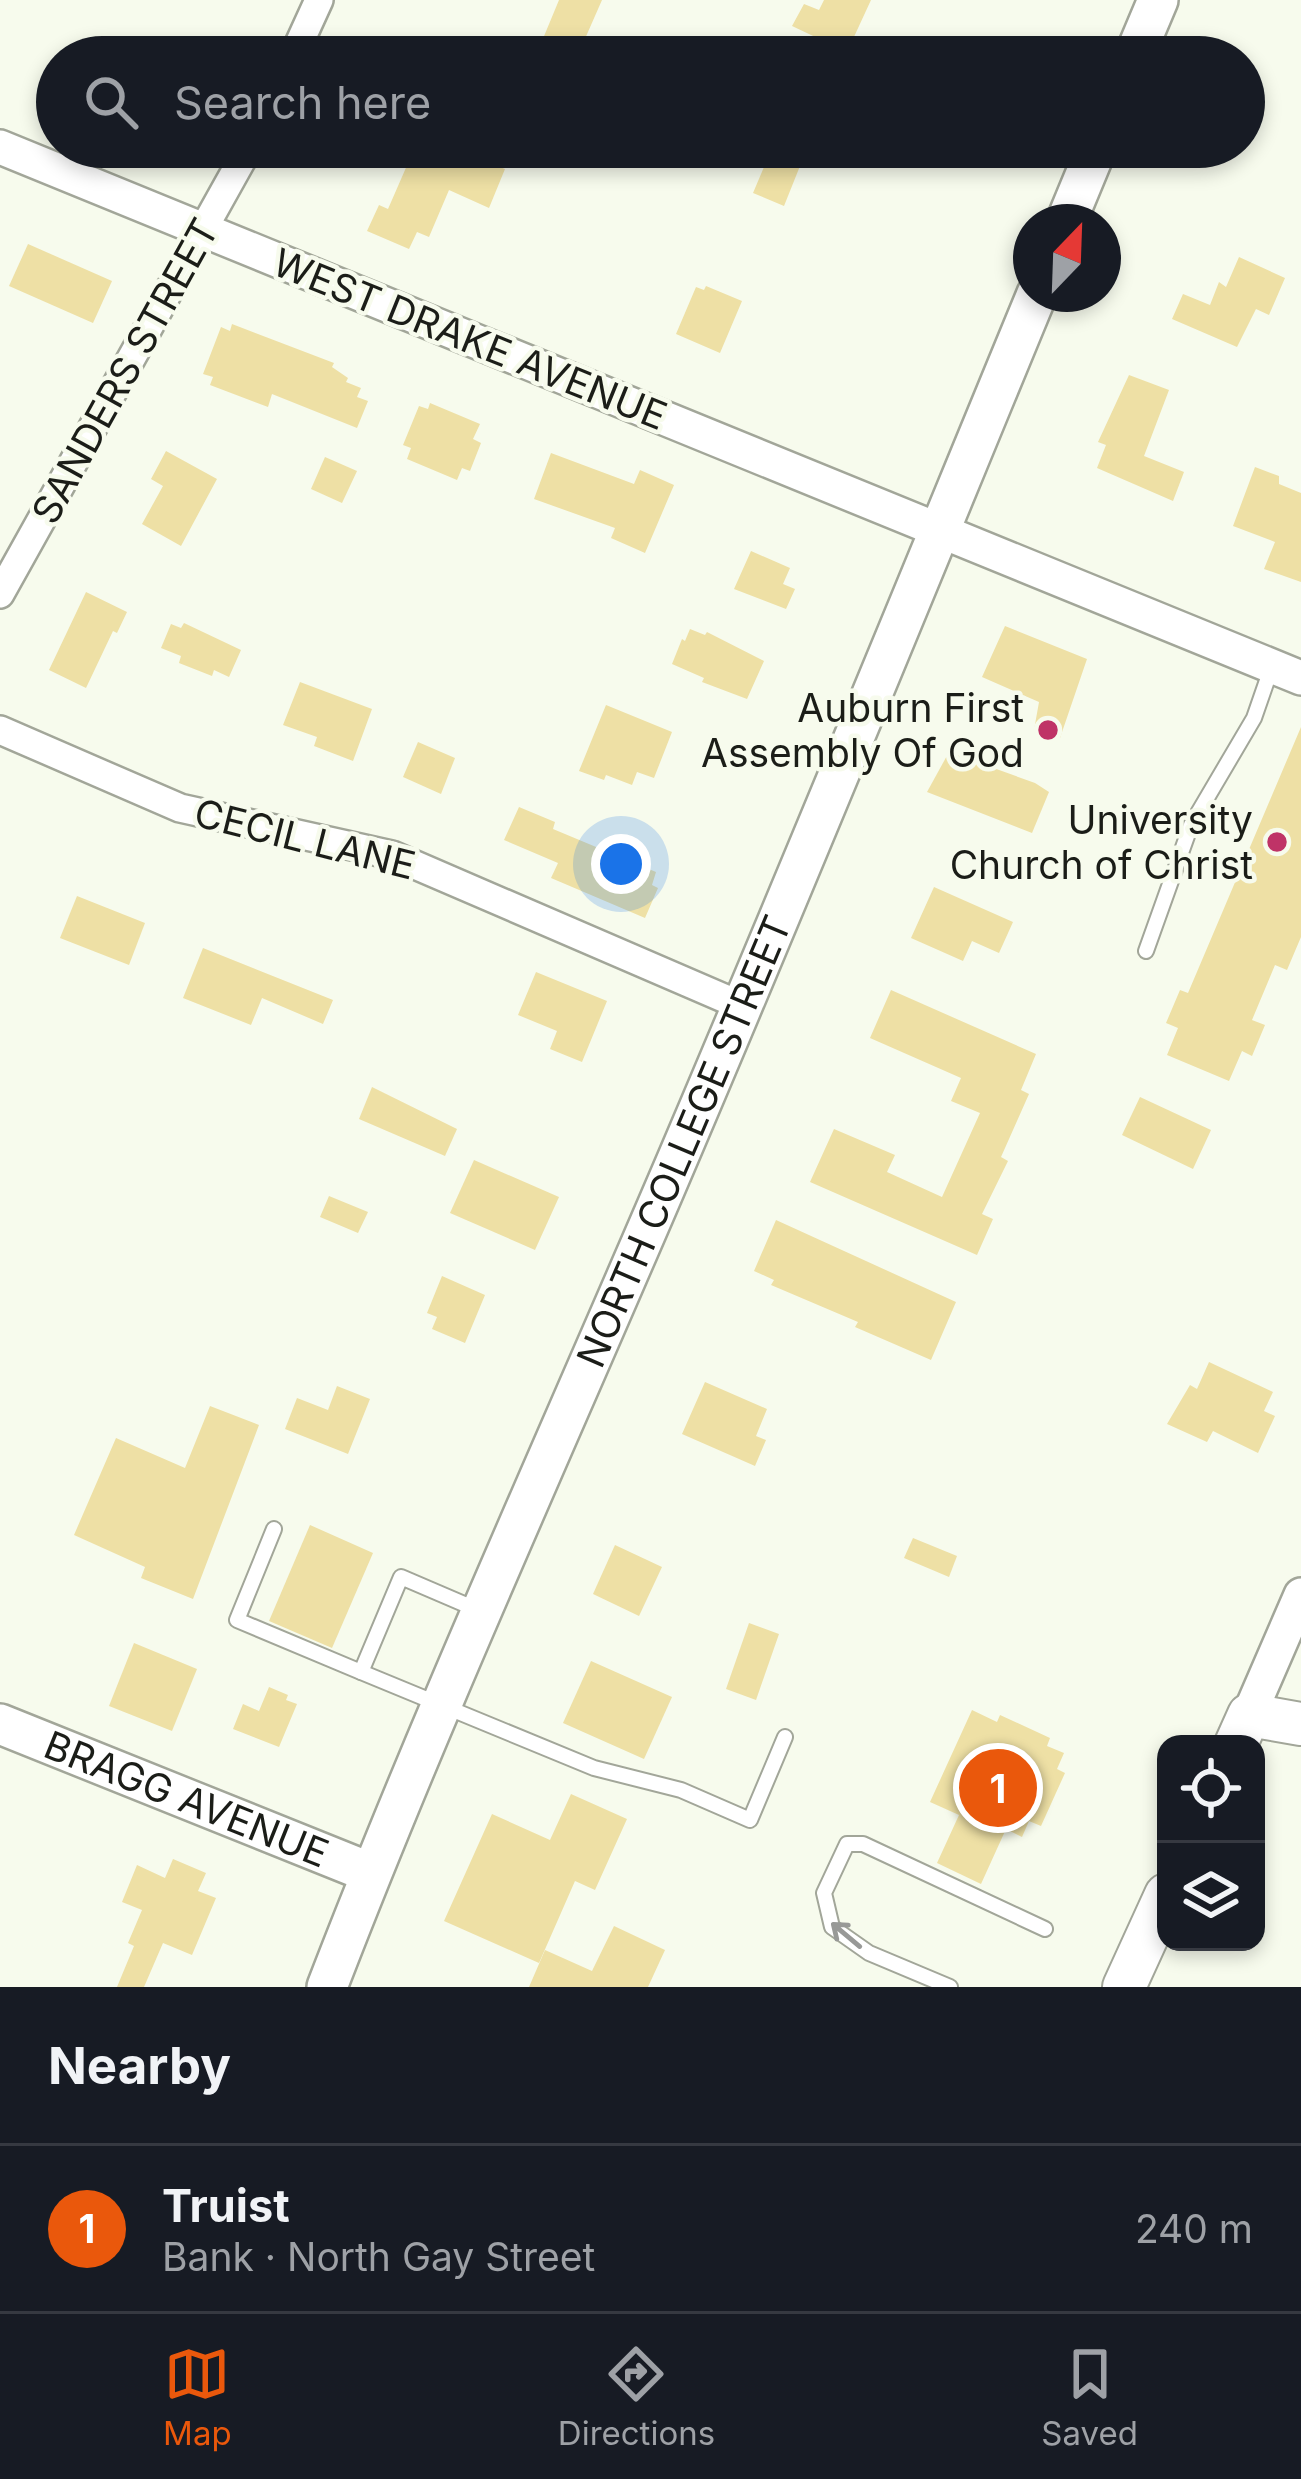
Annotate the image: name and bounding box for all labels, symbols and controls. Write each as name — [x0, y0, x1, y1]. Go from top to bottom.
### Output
search box — [36, 36, 1265, 168]
icon: search — [78, 69, 144, 135]
text: Search here — [174, 75, 431, 130]
north arrow — [1013, 204, 1121, 312]
street label: SANDERS STREET — [21, 210, 228, 531]
street label: WEST DRAKE AVENUE — [267, 238, 674, 439]
place label: Auburn First Assembly Of God — [701, 684, 1024, 776]
marker: Auburn First Assembly Of God — [1035, 717, 1061, 743]
street label: CECIL LANE — [190, 788, 420, 889]
place label: University Church of Christ — [950, 796, 1253, 888]
marker: University Church of Christ — [1264, 829, 1290, 855]
your location — [591, 834, 651, 894]
street label: NORTH COLLEGE STREET — [566, 908, 801, 1374]
street label: BRAGG AVENUE — [38, 1720, 336, 1877]
map controls — [1157, 1735, 1265, 1951]
button: locate — [1157, 1735, 1265, 1843]
pin: 1 — [959, 1743, 1037, 1833]
button: layers — [1157, 1843, 1265, 1951]
one-way arrow — [831, 1922, 862, 1949]
text: Nearby — [48, 2035, 231, 2096]
text: Truist — [162, 2178, 290, 2233]
text: 1 — [79, 2205, 95, 2252]
text: 240 m — [1135, 2205, 1253, 2252]
text: Bank · North Gay Street — [162, 2233, 595, 2280]
tab: Map — [163, 2341, 232, 2453]
tab: Directions — [558, 2341, 715, 2453]
tab: Saved — [1041, 2341, 1138, 2453]

